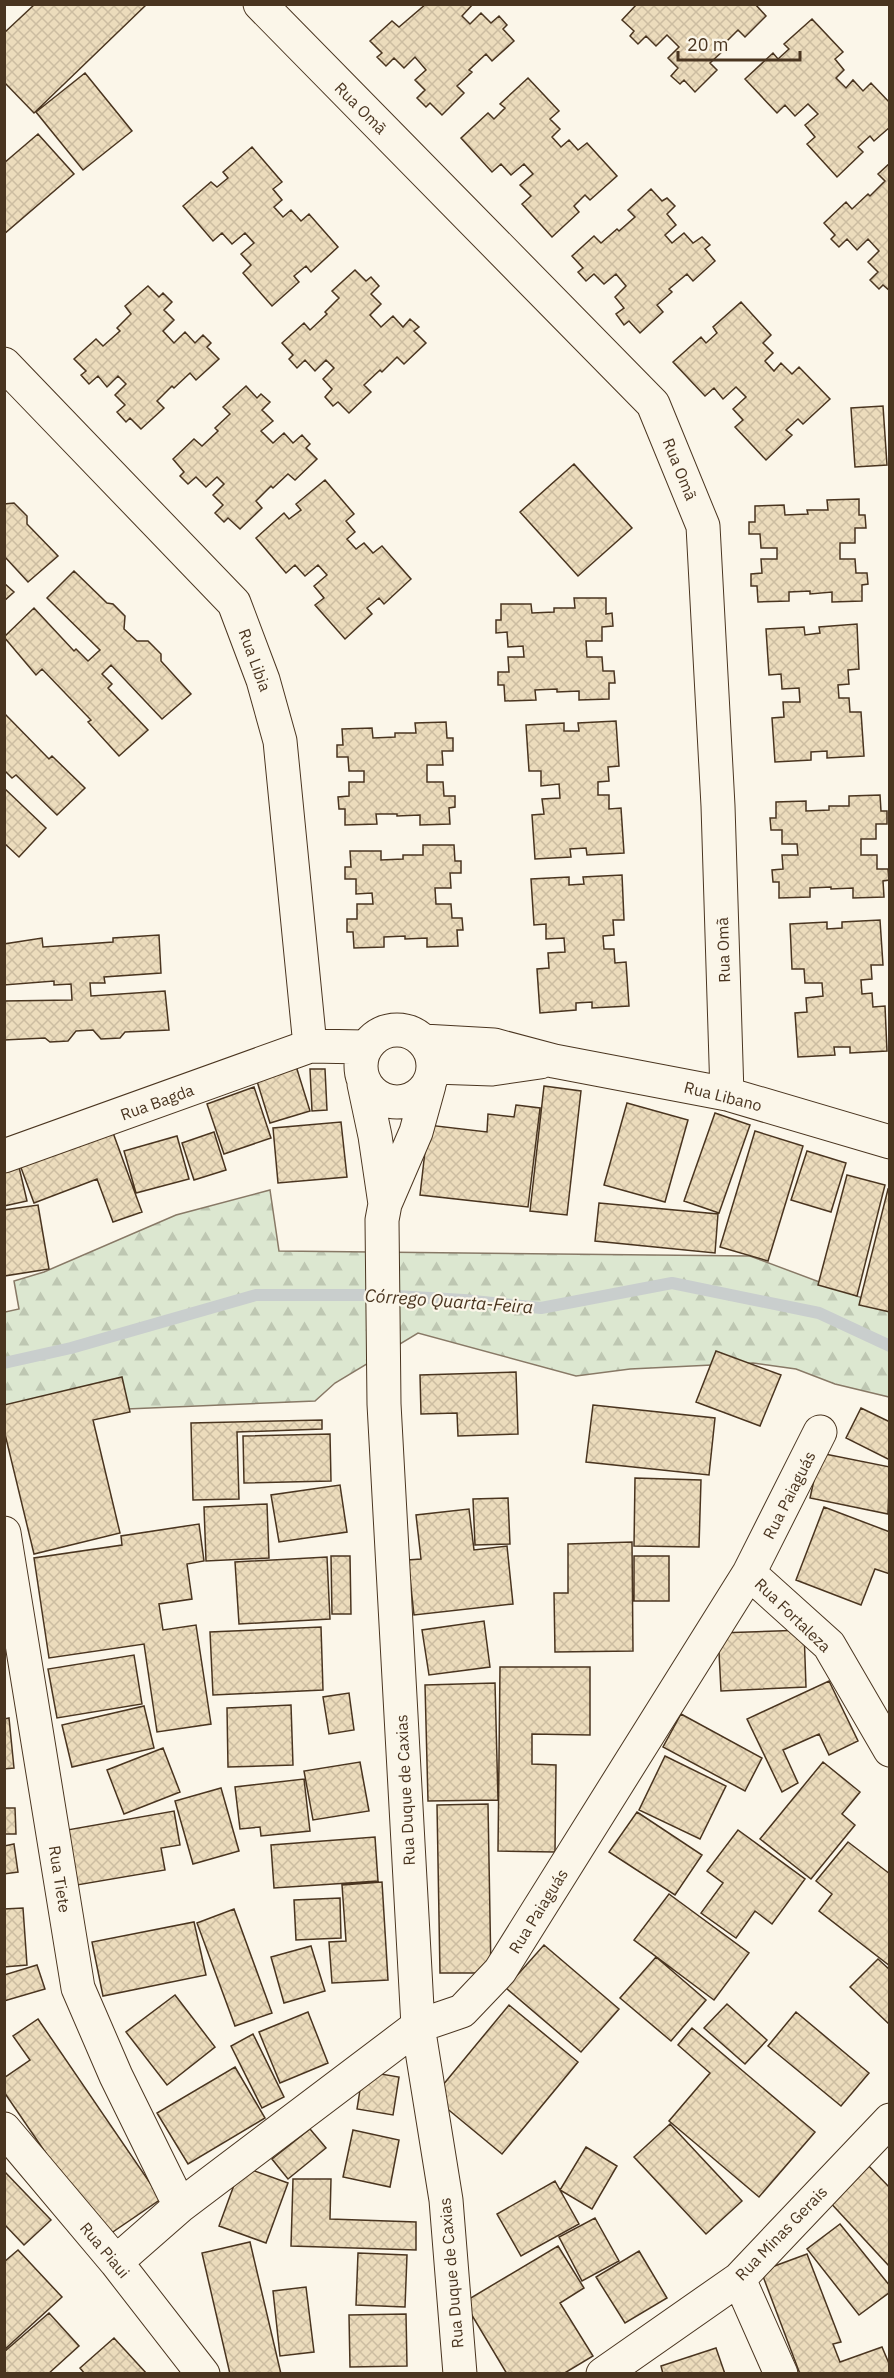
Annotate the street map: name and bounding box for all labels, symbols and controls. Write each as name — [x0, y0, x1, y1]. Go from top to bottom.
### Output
scale bar — [678, 24, 800, 62]
text: 20 m — [687, 33, 729, 56]
street label: Rua Omã — [331, 78, 392, 139]
street label: Rua Omã — [658, 435, 702, 504]
street label: Rua Libia — [234, 626, 276, 695]
street label: Rua Omã — [712, 916, 734, 983]
street label: Rua Libano — [682, 1077, 764, 1115]
street label: Rua Bagda — [117, 1079, 197, 1125]
water label: Córrego Quarta-Feira — [364, 1284, 534, 1318]
street label: Rua Paiaguás — [758, 1448, 820, 1542]
street label: Rua Fortaleza — [751, 1574, 836, 1657]
street label: Rua Duque de Caxias — [391, 1714, 419, 1866]
street label: Rua Tiete — [45, 1844, 75, 1914]
street label: Rua Paiaguás — [504, 1865, 572, 1957]
street label: Rua Minas Gerais — [731, 2181, 831, 2285]
street label: Rua Duque de Caxias — [434, 2197, 468, 2349]
street label: Rua Piaui — [76, 2218, 134, 2282]

